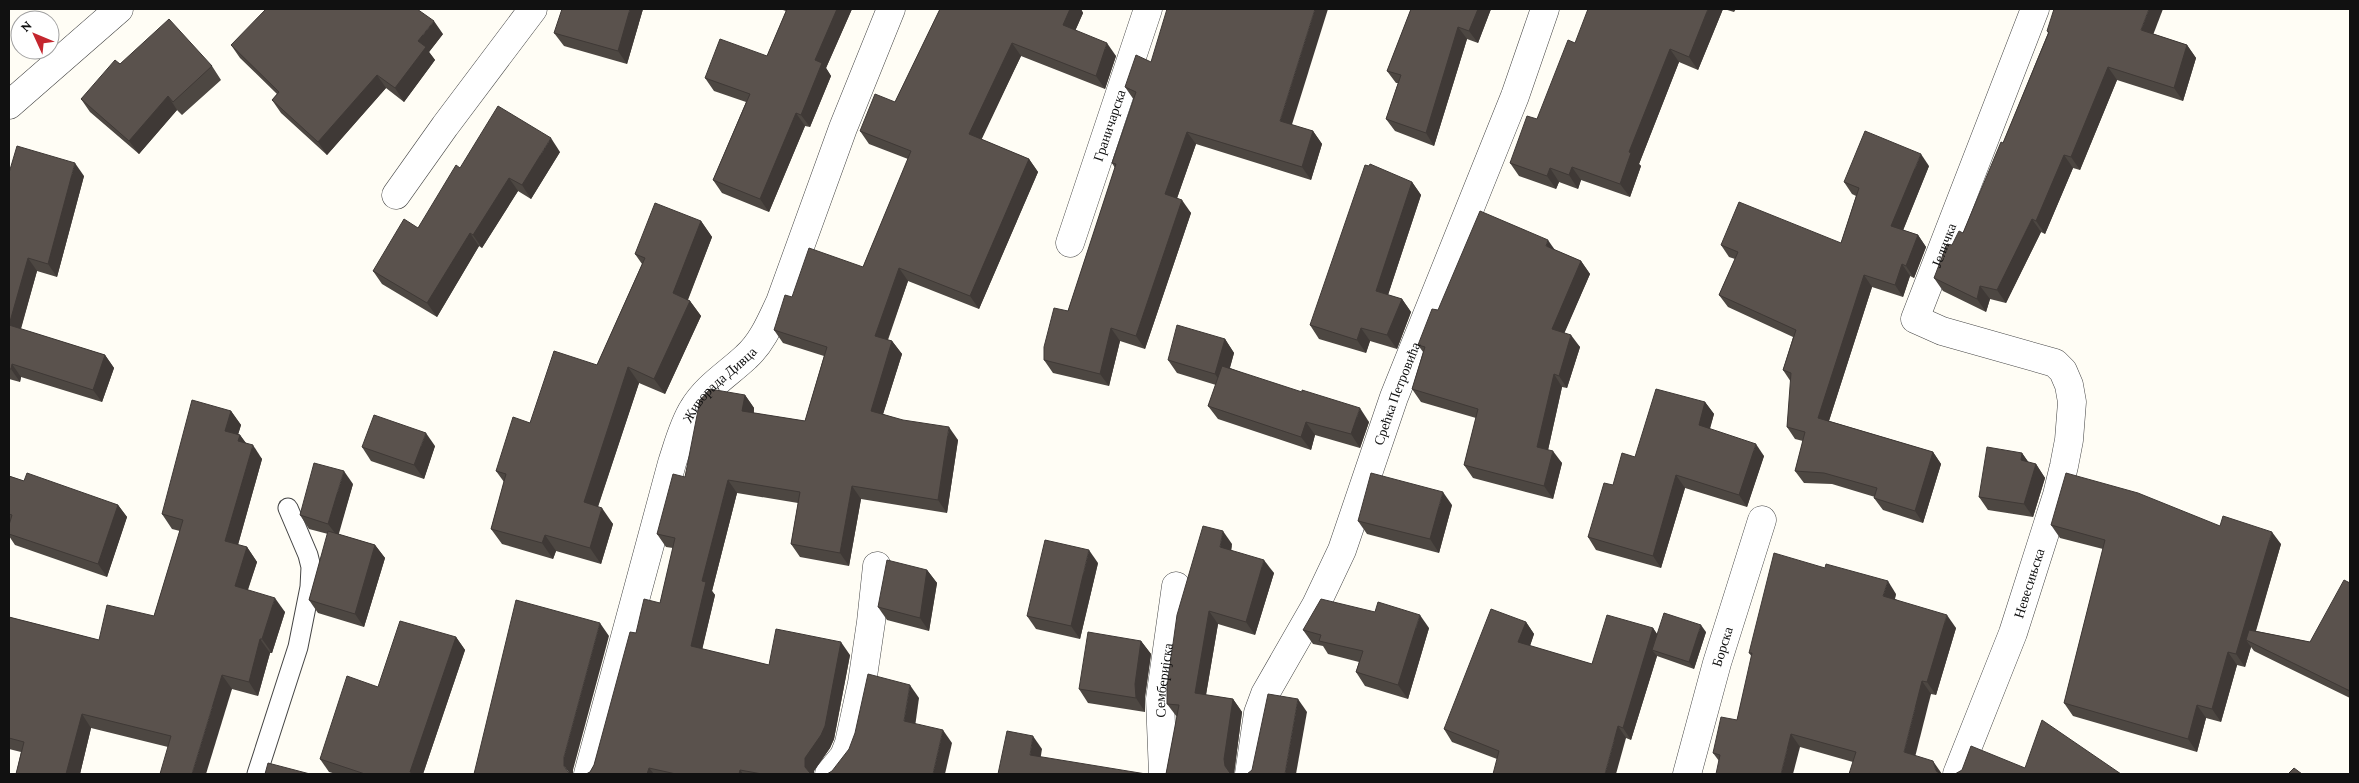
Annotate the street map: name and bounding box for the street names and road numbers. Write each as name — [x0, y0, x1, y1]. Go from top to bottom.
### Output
street label: Граничарска — [1090, 87, 1129, 163]
street label: Јеличка — [1928, 220, 1960, 269]
street label: Срећка Петровића — [1370, 339, 1424, 447]
street label: Живорада Дивца — [679, 343, 760, 425]
street label: Невесињска — [2010, 546, 2048, 620]
street label: Борска — [1708, 624, 1736, 669]
street label: Семберијска — [1152, 641, 1176, 718]

